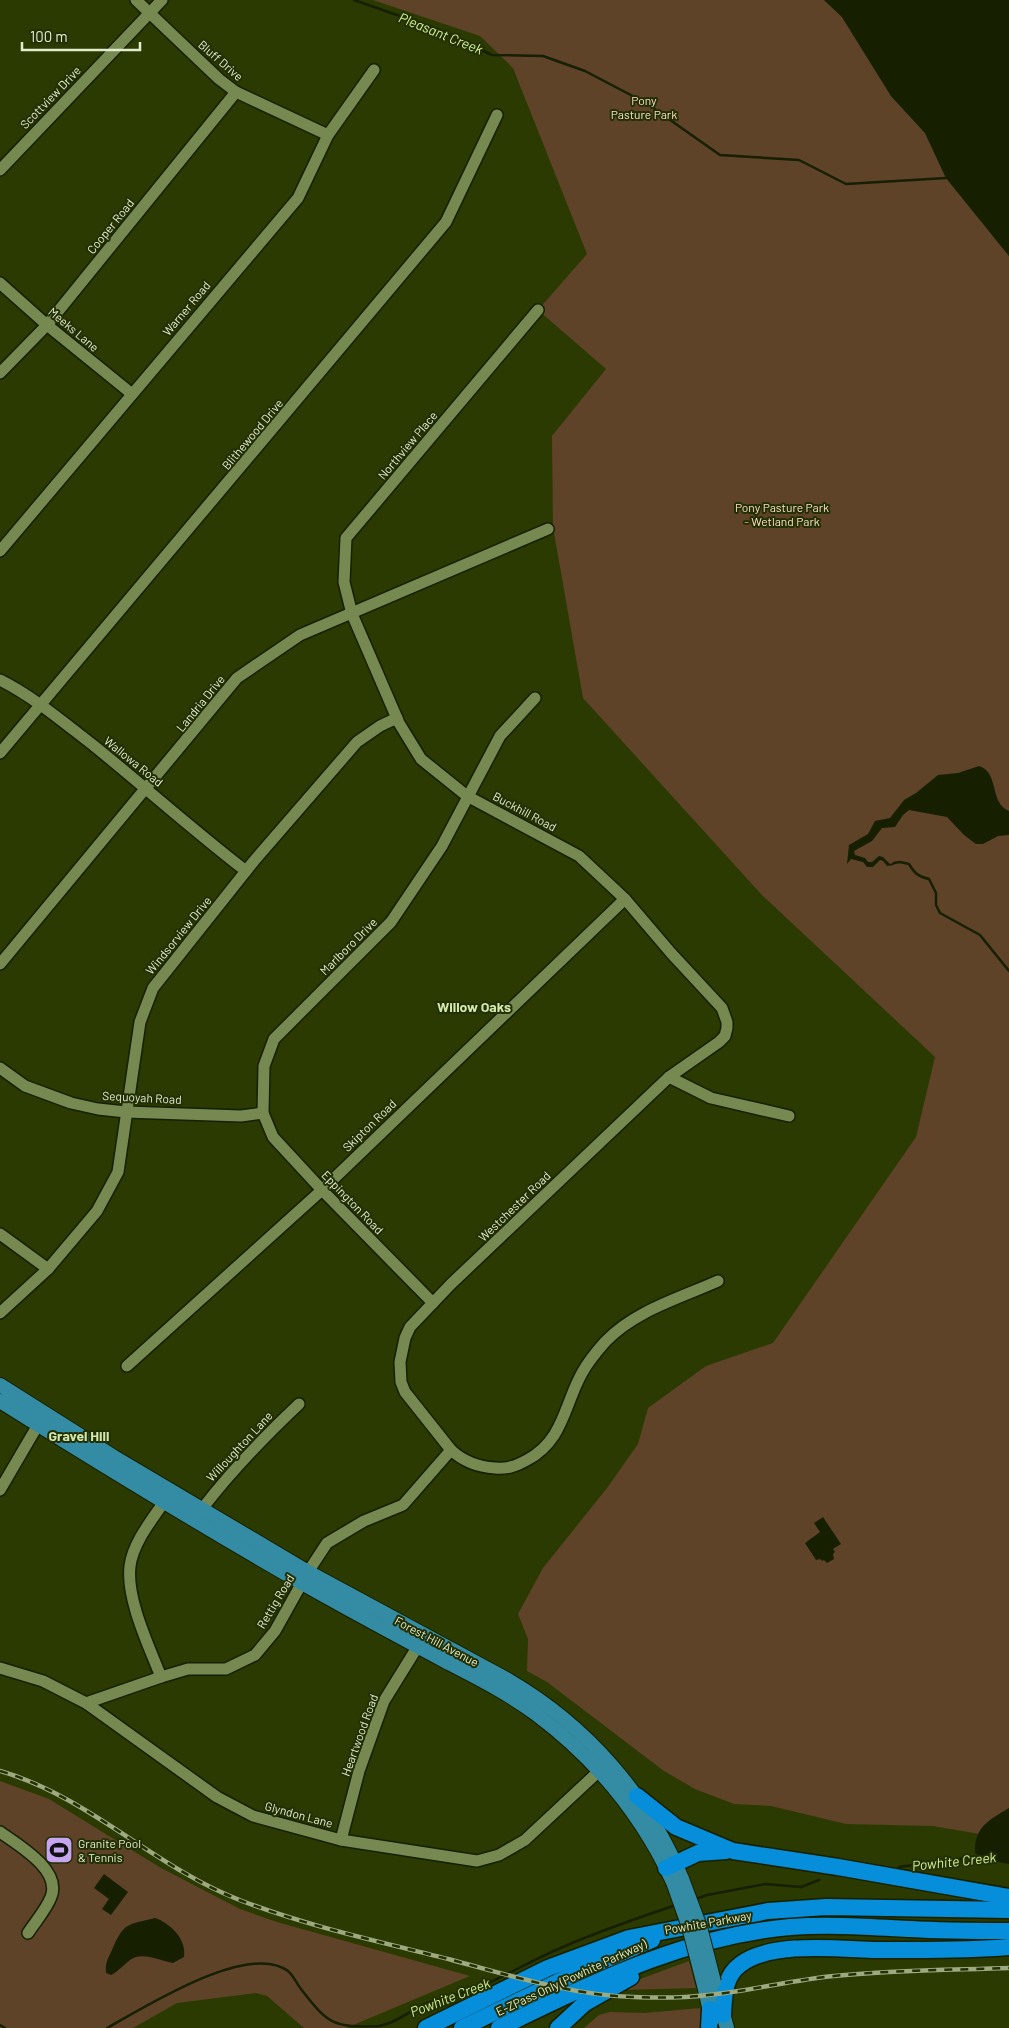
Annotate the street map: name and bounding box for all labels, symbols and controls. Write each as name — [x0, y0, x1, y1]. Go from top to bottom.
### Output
water label: Pleasant Creek — [396, 8, 486, 58]
scale bar — [22, 20, 140, 52]
text: 100 m — [30, 27, 68, 45]
street label: Bluff Drive — [196, 37, 246, 83]
street label: Scottview Drive — [17, 63, 83, 131]
park label: Pony Pasture Park — [611, 93, 677, 121]
street label: Cooper Road — [84, 196, 136, 256]
street label: Warner Road — [159, 278, 213, 338]
street label: Meeks Lane — [46, 304, 102, 354]
street label: Blithewood Drive — [218, 396, 286, 472]
street label: Northview Place — [374, 408, 440, 482]
park label: Pony Pasture Park - Wetland Park — [735, 500, 829, 528]
street label: Landria Drive — [173, 672, 227, 734]
street label: Wallowa Road — [102, 733, 166, 789]
street label: Buckhill Road — [491, 788, 559, 834]
street label: Windsorview Drive — [142, 893, 214, 977]
street label: Marlboro Drive — [317, 915, 379, 977]
district label: Willow Oaks — [437, 998, 511, 1015]
street label: Sequoyah Road — [102, 1088, 182, 1106]
street label: Skipton Road — [339, 1096, 399, 1154]
street label: Eppington Road — [319, 1167, 387, 1237]
street label: Westchester Road — [475, 1168, 553, 1244]
street label: Willoughton Lane — [203, 1408, 275, 1484]
district label: Gravel Hill — [49, 1427, 109, 1444]
street label: Rettig Road — [253, 1571, 297, 1631]
street label: Forest Hill Avenue — [393, 1613, 481, 1669]
street label: Heartwood Road — [338, 1692, 380, 1778]
street label: Glyndon Lane — [264, 1798, 334, 1830]
sports icon: Granite Pool & Tennis — [44, 1835, 74, 1865]
place label: Granite Pool & Tennis — [78, 1836, 141, 1864]
water label: Powhite Creek — [911, 1848, 997, 1874]
street label: Powhite Parkway — [663, 1907, 753, 1937]
street label: E-ZPass Only (Powhite Parkway) — [494, 1936, 649, 2018]
water label: Powhite Creek — [407, 1974, 493, 2020]

